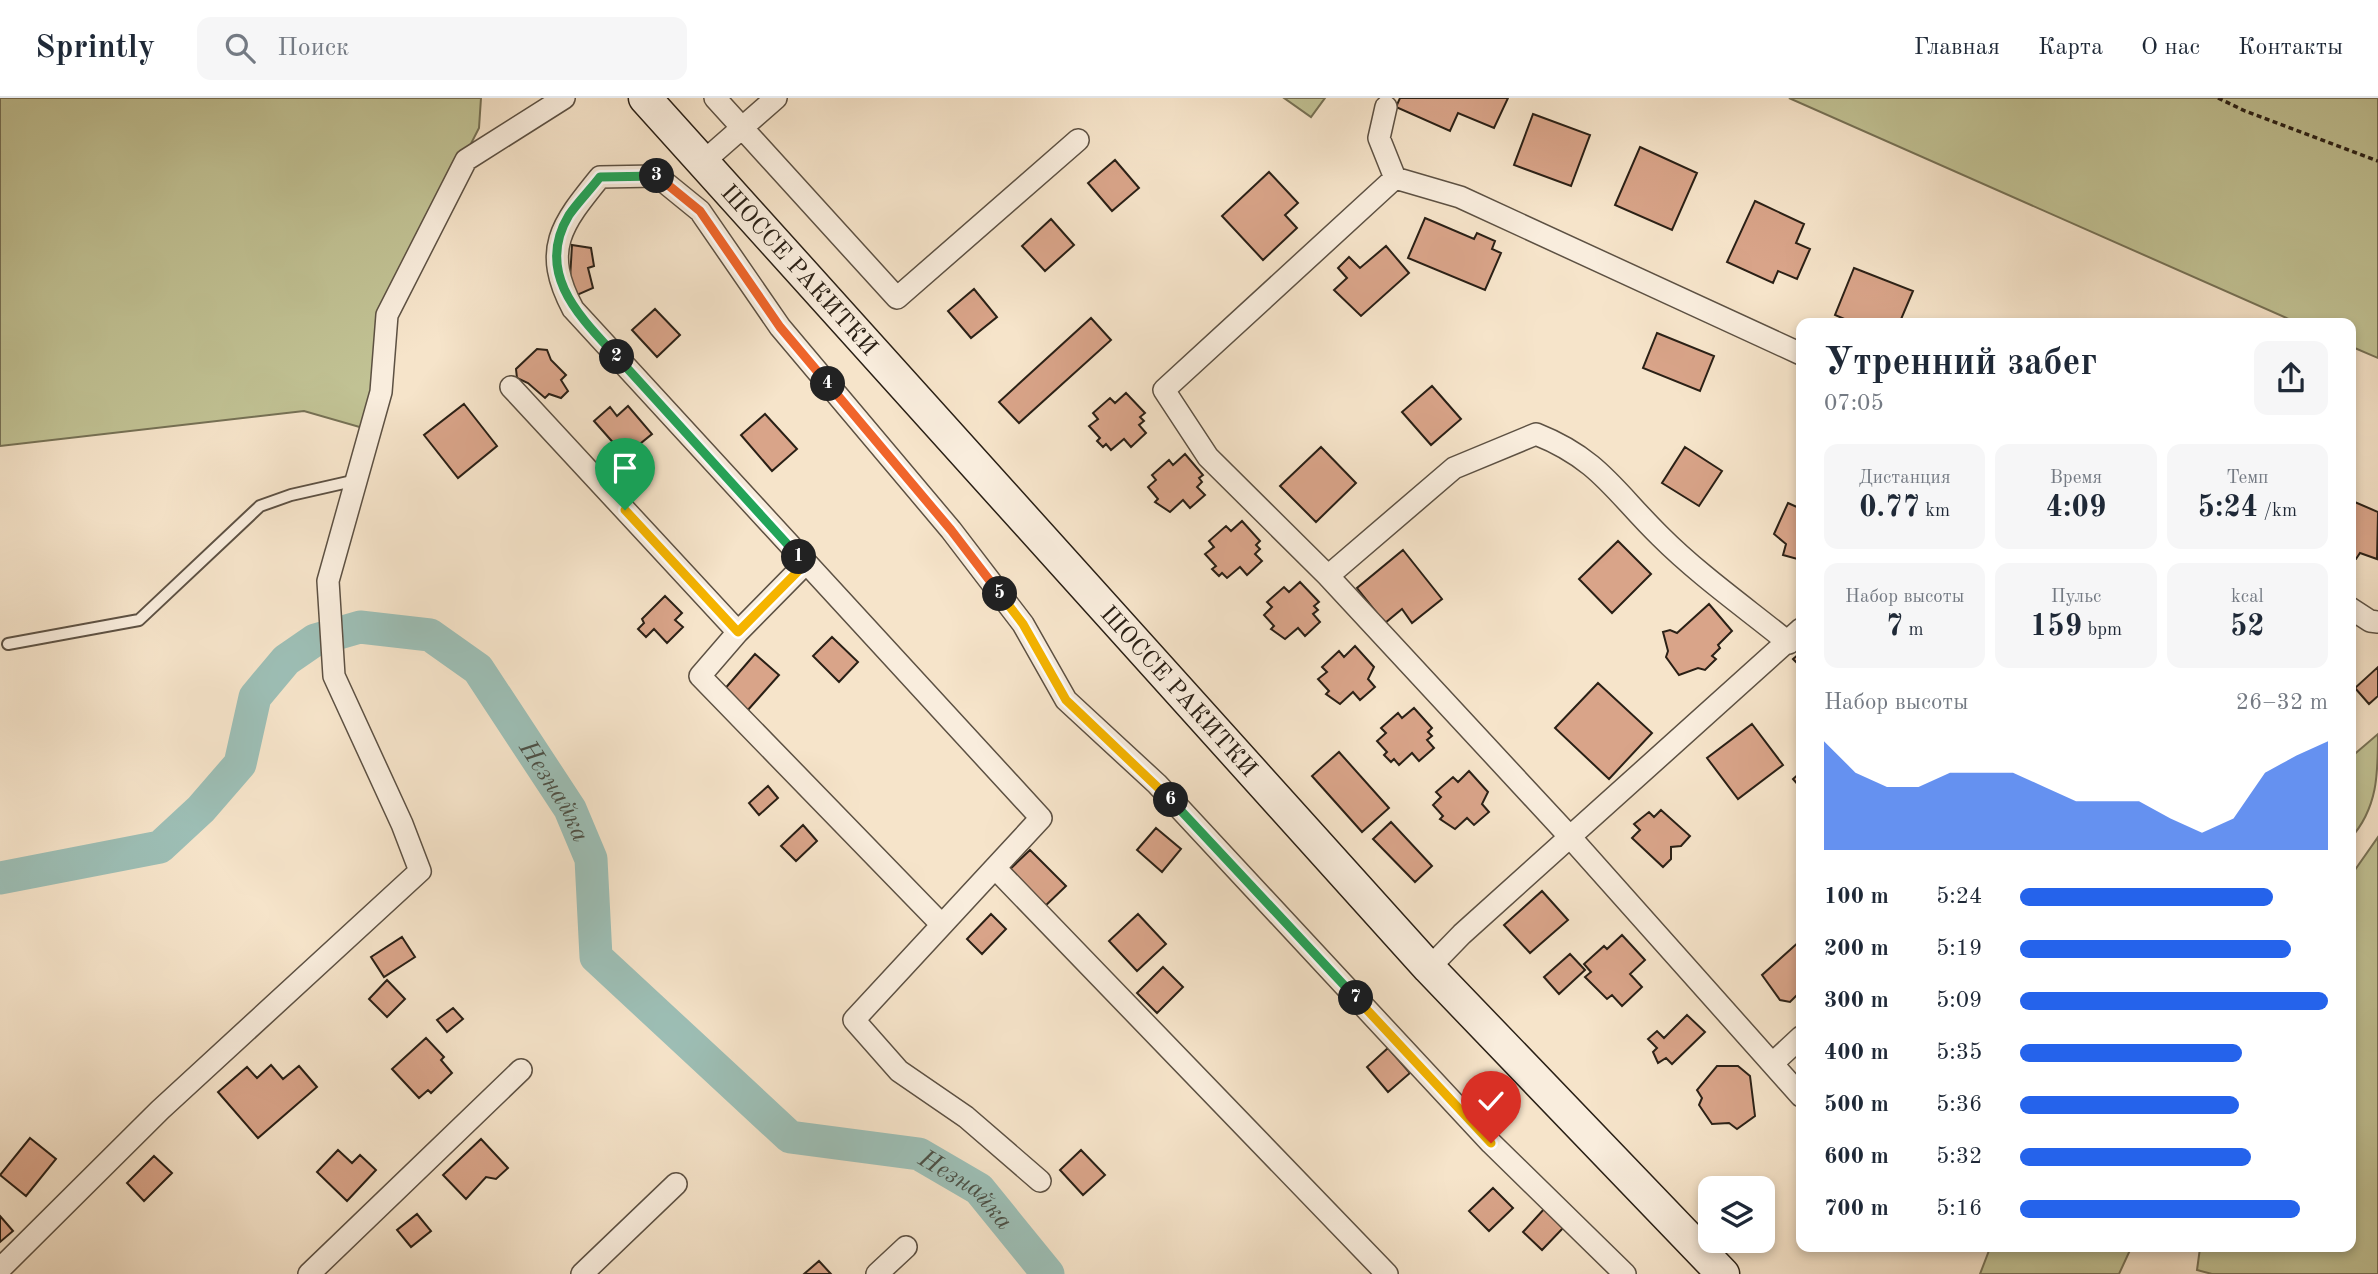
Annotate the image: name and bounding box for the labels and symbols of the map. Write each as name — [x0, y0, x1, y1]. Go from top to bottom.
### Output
pin: 3 — [640, 158, 674, 194]
street label: ШОССЕ РАКИТКИ — [715, 181, 881, 361]
pin: 2 — [600, 340, 634, 374]
pin: 4 — [810, 366, 846, 402]
pin — [595, 438, 655, 510]
pin: 1 — [782, 540, 816, 574]
pin: 5 — [982, 576, 1018, 612]
street label: ШОССЕ РАКИТКИ — [1095, 602, 1261, 782]
water label: Незнайка — [513, 735, 593, 846]
pin: 6 — [1154, 782, 1188, 818]
pin: 7 — [1338, 981, 1374, 1016]
pin — [1461, 1071, 1521, 1143]
water label: Незнайка — [913, 1145, 1017, 1235]

